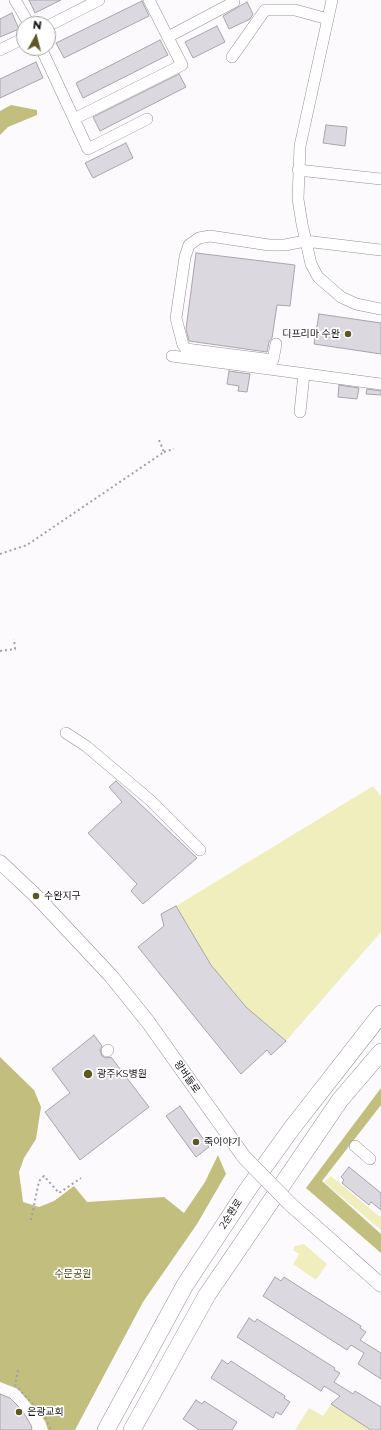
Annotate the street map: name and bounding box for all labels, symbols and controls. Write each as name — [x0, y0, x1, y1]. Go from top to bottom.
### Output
north arrow — [16, 16, 56, 56]
text: N — [32, 18, 43, 33]
place label: 디프리마 수완 — [282, 328, 340, 340]
marker: 디프리마 수완 — [343, 329, 353, 339]
place label: 수완지구 — [44, 890, 81, 902]
marker: 수완지구 — [31, 891, 41, 901]
street label: 왕버들로 — [172, 1058, 202, 1096]
marker: 광주KS병원 — [82, 1068, 94, 1080]
place label: 광주KS병원 — [97, 1068, 147, 1080]
place label: 죽이야기 — [204, 1136, 241, 1148]
marker: 죽이야기 — [191, 1137, 201, 1147]
street label: 2순환로 — [217, 1197, 245, 1231]
park label: 수문공원 — [55, 1268, 91, 1280]
place label: 은광교회 — [27, 1406, 64, 1418]
marker: 은광교회 — [14, 1407, 24, 1417]

